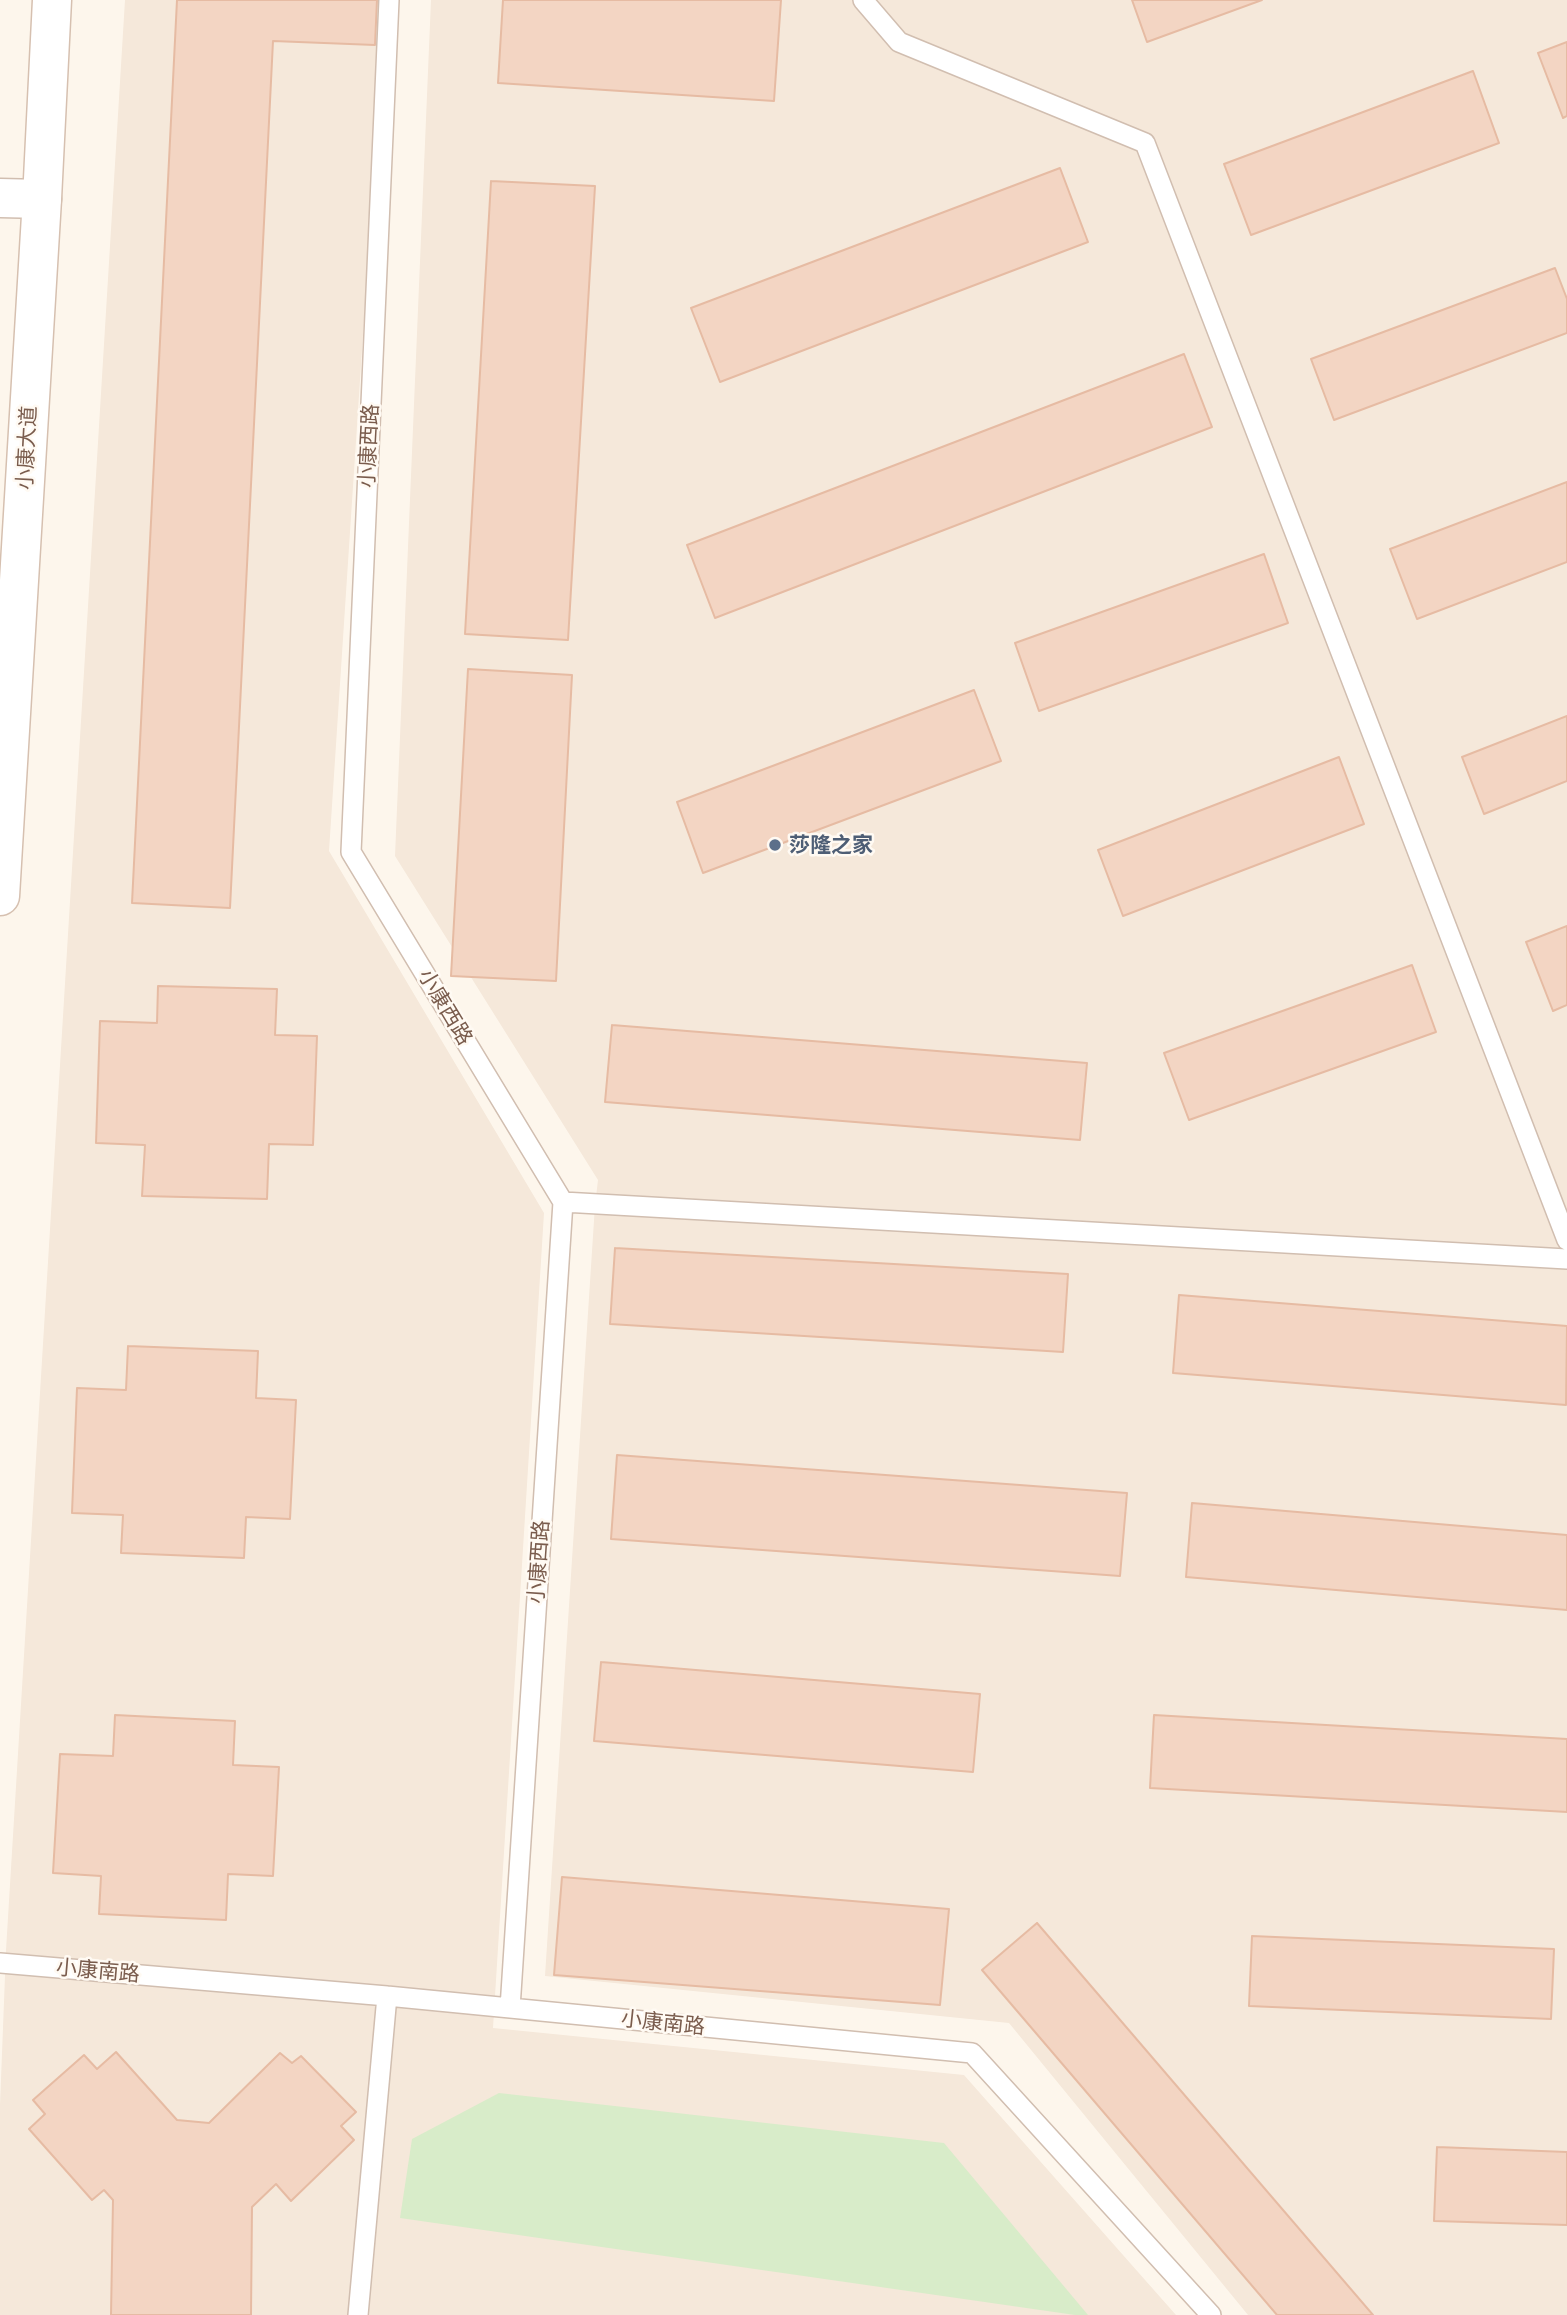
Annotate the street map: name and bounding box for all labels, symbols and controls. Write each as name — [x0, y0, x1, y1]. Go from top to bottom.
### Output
street label: 小康西路 — [354, 403, 384, 489]
street label: 小康大道 — [12, 405, 42, 491]
place label: 莎隆之家 — [789, 832, 873, 858]
marker: 莎隆之家 — [767, 837, 783, 853]
street label: 小康西路 — [413, 965, 477, 1049]
street label: 小康西路 — [524, 1519, 554, 1605]
street label: 小康南路 — [55, 1955, 141, 1987]
street label: 小康南路 — [620, 2006, 706, 2040]

